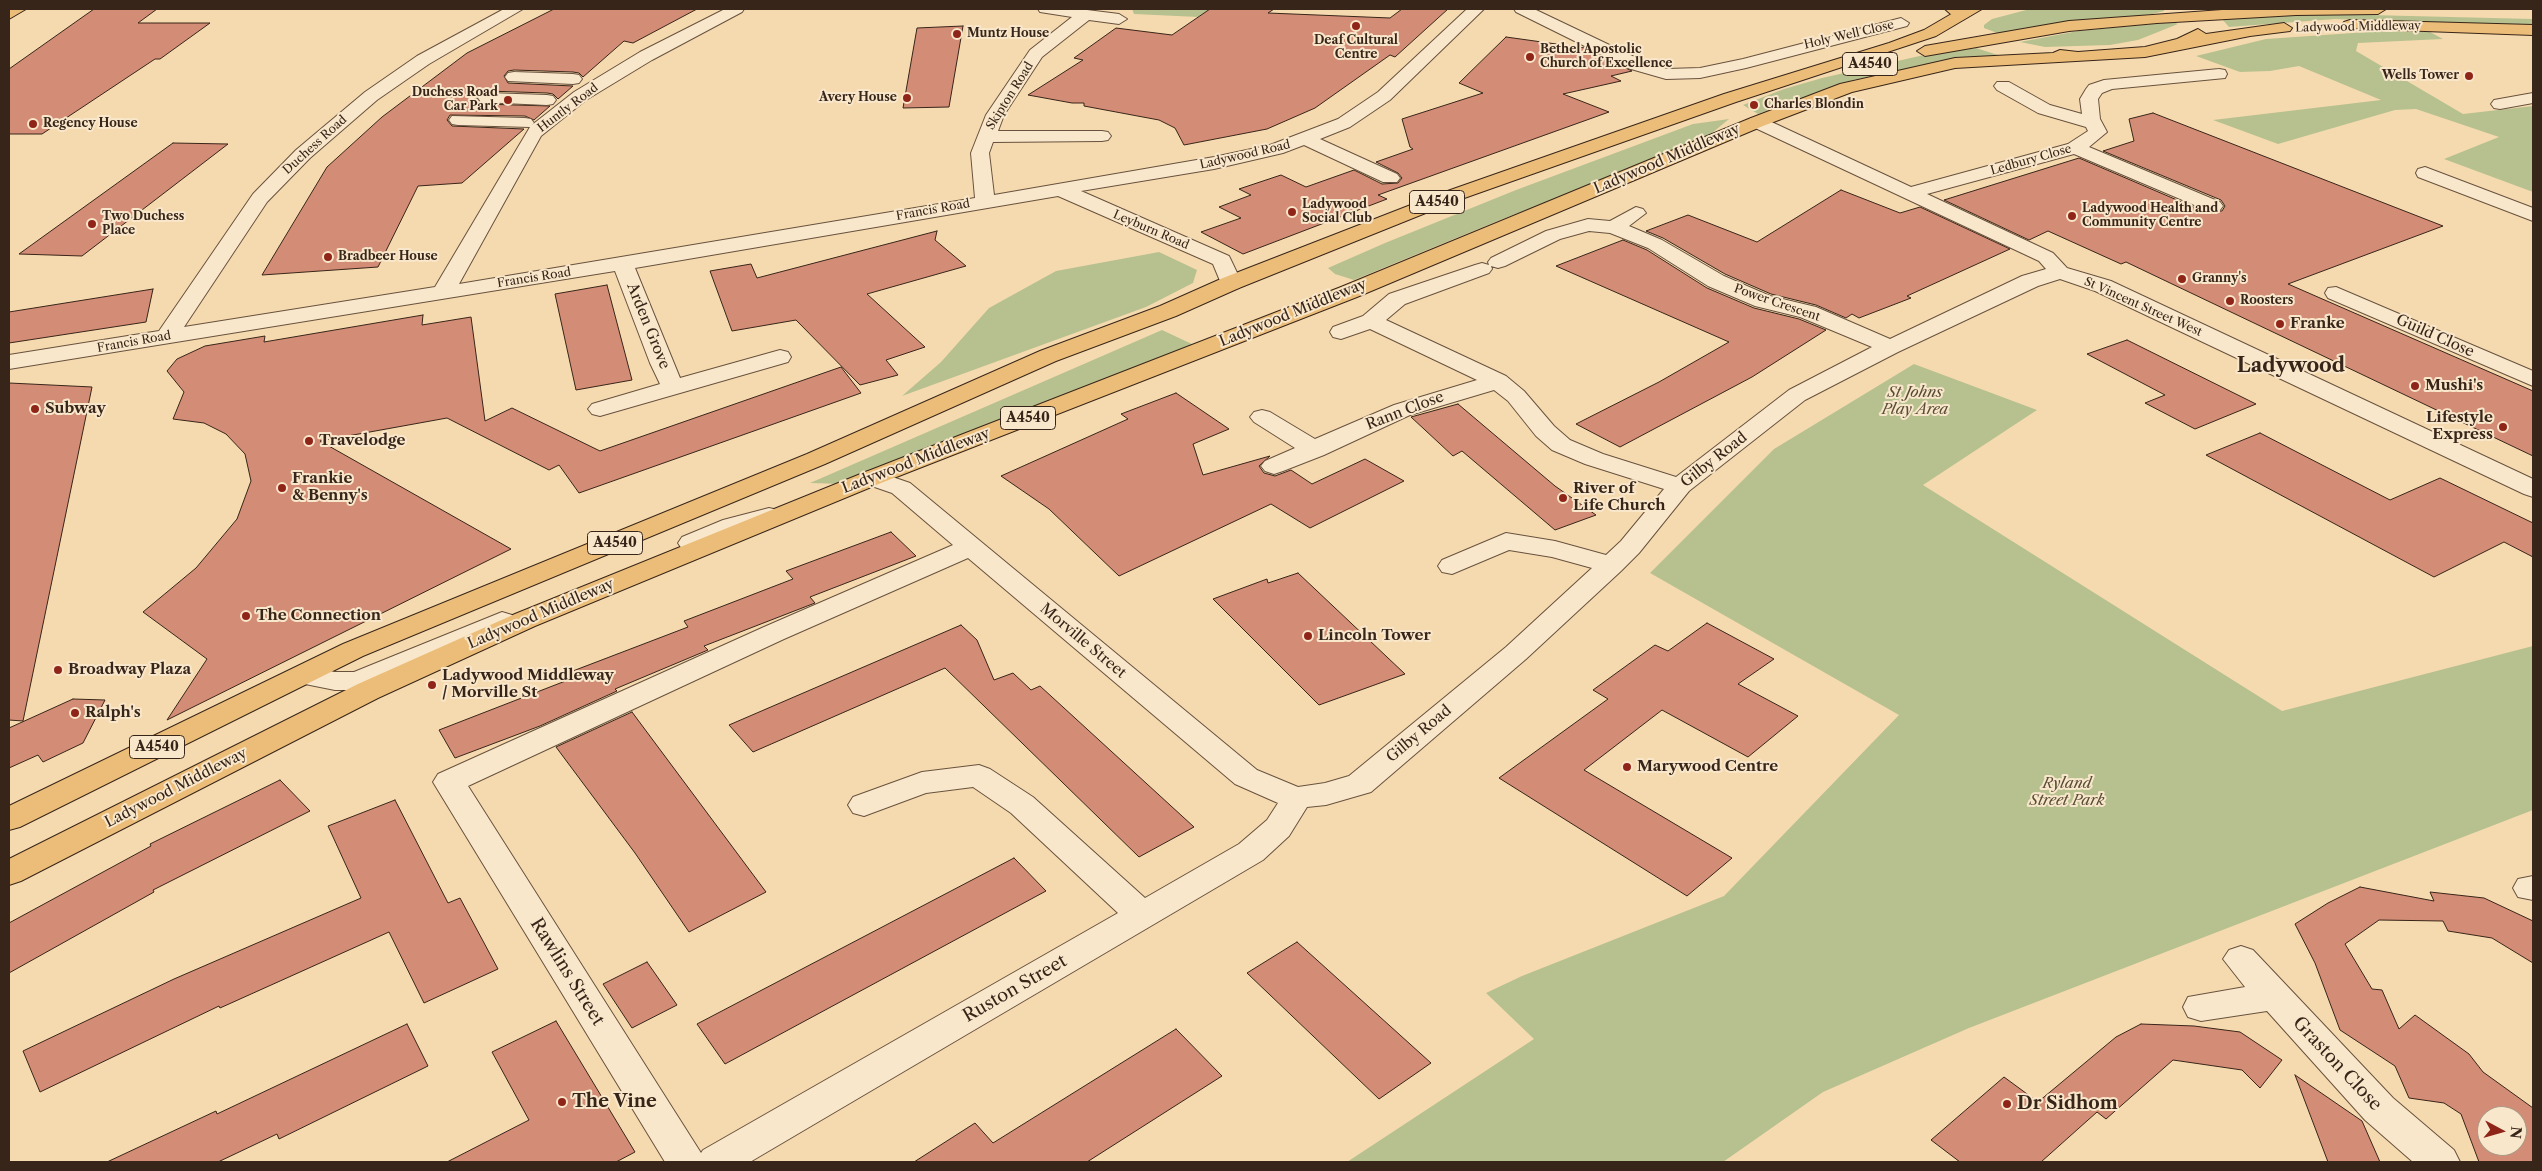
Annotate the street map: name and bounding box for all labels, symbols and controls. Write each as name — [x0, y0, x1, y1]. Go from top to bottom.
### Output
street label: Holy Well Close — [1803, 18, 1895, 52]
street label: Ladywood Middleway — [2295, 19, 2421, 35]
marker: Deaf Cultural Centre — [1350, 20, 1362, 32]
place label: Muntz House — [967, 27, 1049, 41]
marker: Muntz House — [951, 28, 963, 40]
place label: Deaf Cultural Centre — [1314, 34, 1398, 62]
place label: Bethel Apostolic Church of Excellence — [1540, 43, 1673, 71]
marker: Bethel Apostolic Church of Excellence — [1524, 51, 1536, 63]
road number: A4540 — [1842, 52, 1898, 76]
street label: Skipton Road — [983, 59, 1037, 133]
place label: Wells Tower — [2382, 69, 2459, 83]
marker: Wells Tower — [2463, 70, 2475, 82]
street label: Huntly Road — [535, 81, 601, 135]
place label: Duchess Road Car Park — [412, 86, 498, 114]
place label: Avery House — [819, 91, 897, 105]
marker: Avery House — [901, 92, 913, 104]
marker: Duchess Road Car Park — [502, 94, 514, 106]
place label: Charles Blondin — [1764, 98, 1864, 112]
marker: Charles Blondin — [1748, 99, 1760, 111]
street label: Duchess Road — [280, 113, 350, 177]
place label: Regency House — [43, 117, 138, 131]
marker: Regency House — [27, 118, 39, 130]
street label: Ladywood Middleway — [1591, 120, 1743, 198]
street label: Ladywood Road — [1198, 138, 1292, 172]
street label: Ledbury Close — [1989, 142, 2073, 178]
road number: A4540 — [1410, 190, 1464, 213]
street label: Francis Road — [895, 196, 971, 224]
place label: Ladywood Social Club — [1302, 198, 1372, 226]
place label: Ladywood Health and Community Centre — [2082, 202, 2218, 230]
marker: Ladywood Social Club — [1286, 206, 1298, 218]
street label: Leyburn Road — [1111, 208, 1191, 252]
place label: Two Duchess Place — [102, 210, 184, 238]
marker: Ladywood Health and Community Centre — [2066, 210, 2078, 222]
marker: Two Duchess Place — [86, 218, 98, 230]
place label: Bradbeer House — [338, 250, 438, 264]
marker: Bradbeer House — [322, 251, 334, 263]
street label: Francis Road — [496, 265, 572, 291]
place label: Granny's — [2192, 272, 2246, 286]
marker: Granny's — [2176, 273, 2188, 285]
street label: St Vincent Street West — [2082, 274, 2204, 340]
street label: Ladywood Middleway — [1217, 275, 1369, 351]
street label: Arden Grove — [623, 280, 673, 372]
street label: Power Crescent — [1732, 282, 1822, 324]
place label: Roosters — [2240, 294, 2293, 308]
marker: Roosters — [2224, 295, 2236, 307]
street label: Guild Close — [2393, 311, 2477, 361]
place label: Franke — [2290, 315, 2345, 333]
marker: Franke — [2274, 318, 2286, 330]
street label: Francis Road — [96, 328, 172, 356]
district label: Ladywood — [2237, 354, 2345, 378]
place label: Mushi's — [2425, 377, 2483, 395]
marker: Mushi's — [2409, 380, 2421, 392]
park label: St Johns Play Area — [1882, 384, 1948, 419]
street label: Rann Close — [1364, 388, 1446, 434]
place label: Subway — [45, 400, 106, 418]
marker: Subway — [29, 403, 41, 415]
road number: A4540 — [1000, 406, 1056, 429]
place label: Lifestyle Express — [2426, 409, 2493, 444]
marker: Lifestyle Express — [2497, 421, 2509, 433]
street label: Ladywood Middleway — [839, 424, 993, 498]
street label: Gilby Road — [1677, 429, 1751, 491]
place label: Travelodge — [319, 432, 405, 450]
marker: Travelodge — [303, 435, 315, 447]
place label: Frankie & Benny's — [292, 470, 368, 505]
place label: River of Life Church — [1573, 480, 1665, 515]
marker: Frankie & Benny's — [276, 482, 288, 494]
marker: River of Life Church — [1557, 492, 1569, 504]
road number: A4540 — [588, 532, 642, 554]
street label: Ladywood Middleway — [465, 575, 617, 653]
street label: Morville Street — [1036, 600, 1130, 682]
place label: The Connection — [256, 607, 381, 625]
marker: The Connection — [240, 610, 252, 622]
place label: Lincoln Tower — [1318, 627, 1431, 645]
marker: Lincoln Tower — [1302, 630, 1314, 642]
place label: Broadway Plaza — [68, 661, 191, 679]
marker: Broadway Plaza — [52, 664, 64, 676]
place label: Ladywood Middleway / Morville St — [442, 667, 614, 702]
marker: Ladywood Middleway / Morville St — [426, 679, 438, 691]
street label: Gilby Road — [1383, 702, 1455, 766]
place label: Ralph's — [85, 704, 141, 722]
marker: Ralph's — [69, 707, 81, 719]
road number: A4540 — [130, 736, 184, 759]
street label: Ladywood Middleway — [102, 744, 250, 832]
place label: Marywood Centre — [1637, 758, 1778, 776]
marker: Marywood Centre — [1621, 761, 1633, 773]
park label: Ryland Street Park — [2029, 775, 2105, 810]
street label: Rawlins Street — [525, 914, 609, 1030]
street label: Ruston Street — [959, 951, 1071, 1027]
street label: Graston Close — [2288, 1012, 2386, 1116]
place label: The Vine — [572, 1091, 657, 1113]
place label: Dr Sidhom — [2017, 1093, 2118, 1115]
marker: The Vine — [556, 1096, 568, 1108]
marker: Dr Sidhom — [2001, 1098, 2013, 1110]
north arrow — [2477, 1106, 2527, 1156]
text: N — [2506, 1125, 2526, 1139]

